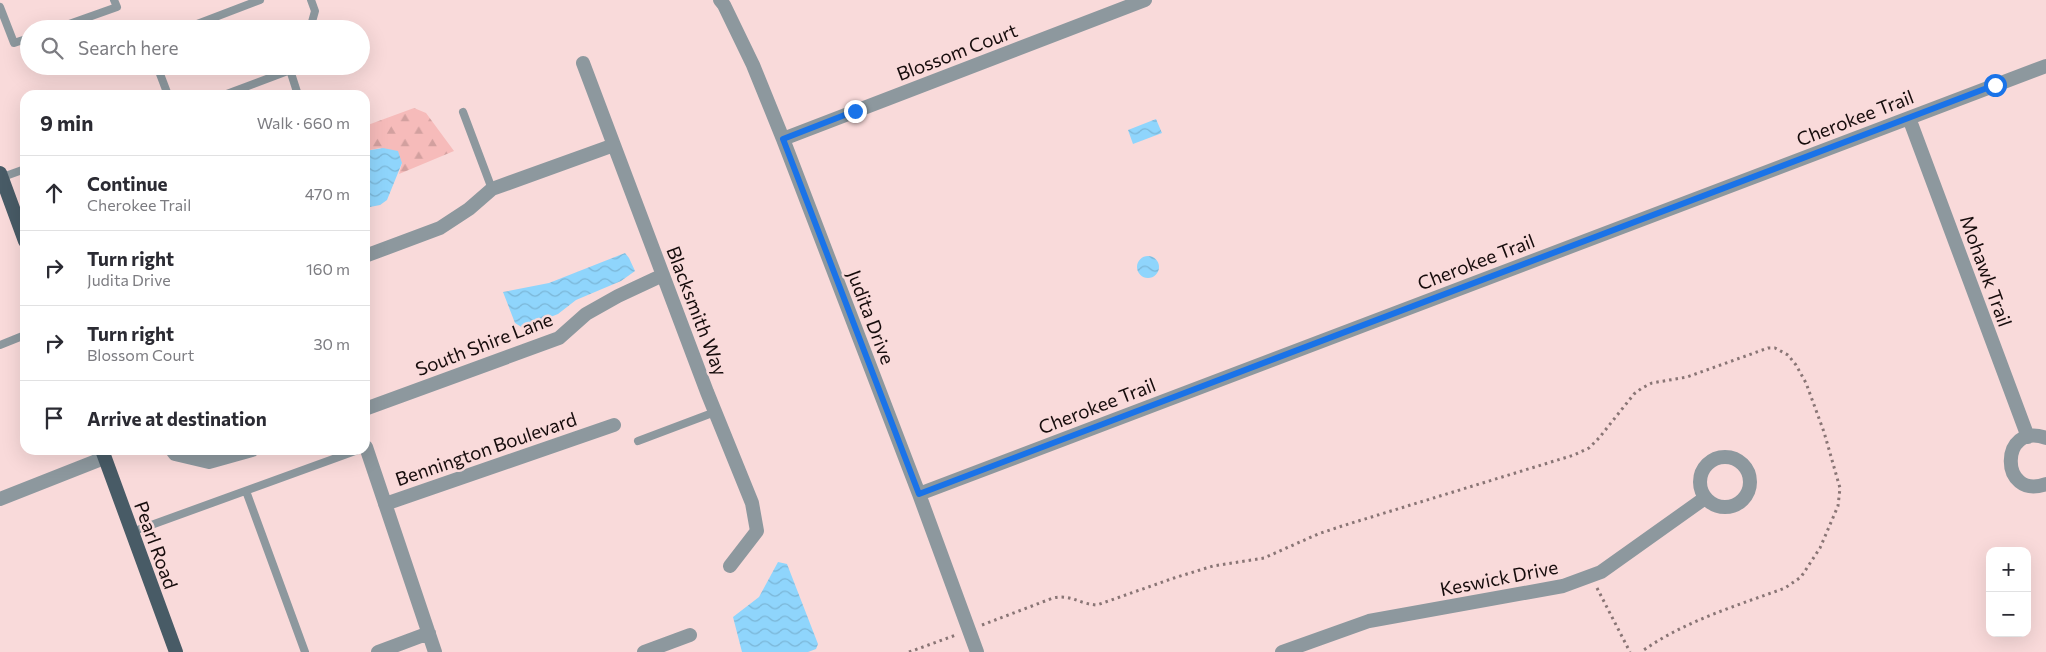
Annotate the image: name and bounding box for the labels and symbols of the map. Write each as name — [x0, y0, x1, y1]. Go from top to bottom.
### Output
street label: Blossom Court — [893, 18, 1021, 85]
route start — [1984, 74, 2007, 97]
street label: Cherokee Trail — [1793, 85, 1917, 150]
route end — [844, 100, 867, 123]
street label: Mohawk Trail — [1956, 212, 2017, 330]
street label: Cherokee Trail — [1414, 229, 1538, 294]
street label: Blacksmith Way — [662, 243, 733, 379]
street label: Judita Drive — [843, 266, 900, 367]
street label: South Shire Lane — [412, 307, 556, 380]
street label: Cherokee Trail — [1035, 373, 1159, 438]
street label: Bennington Boulevard — [392, 407, 580, 490]
street label: Pearl Road — [130, 498, 183, 592]
street label: Keswick Drive — [1438, 555, 1560, 600]

